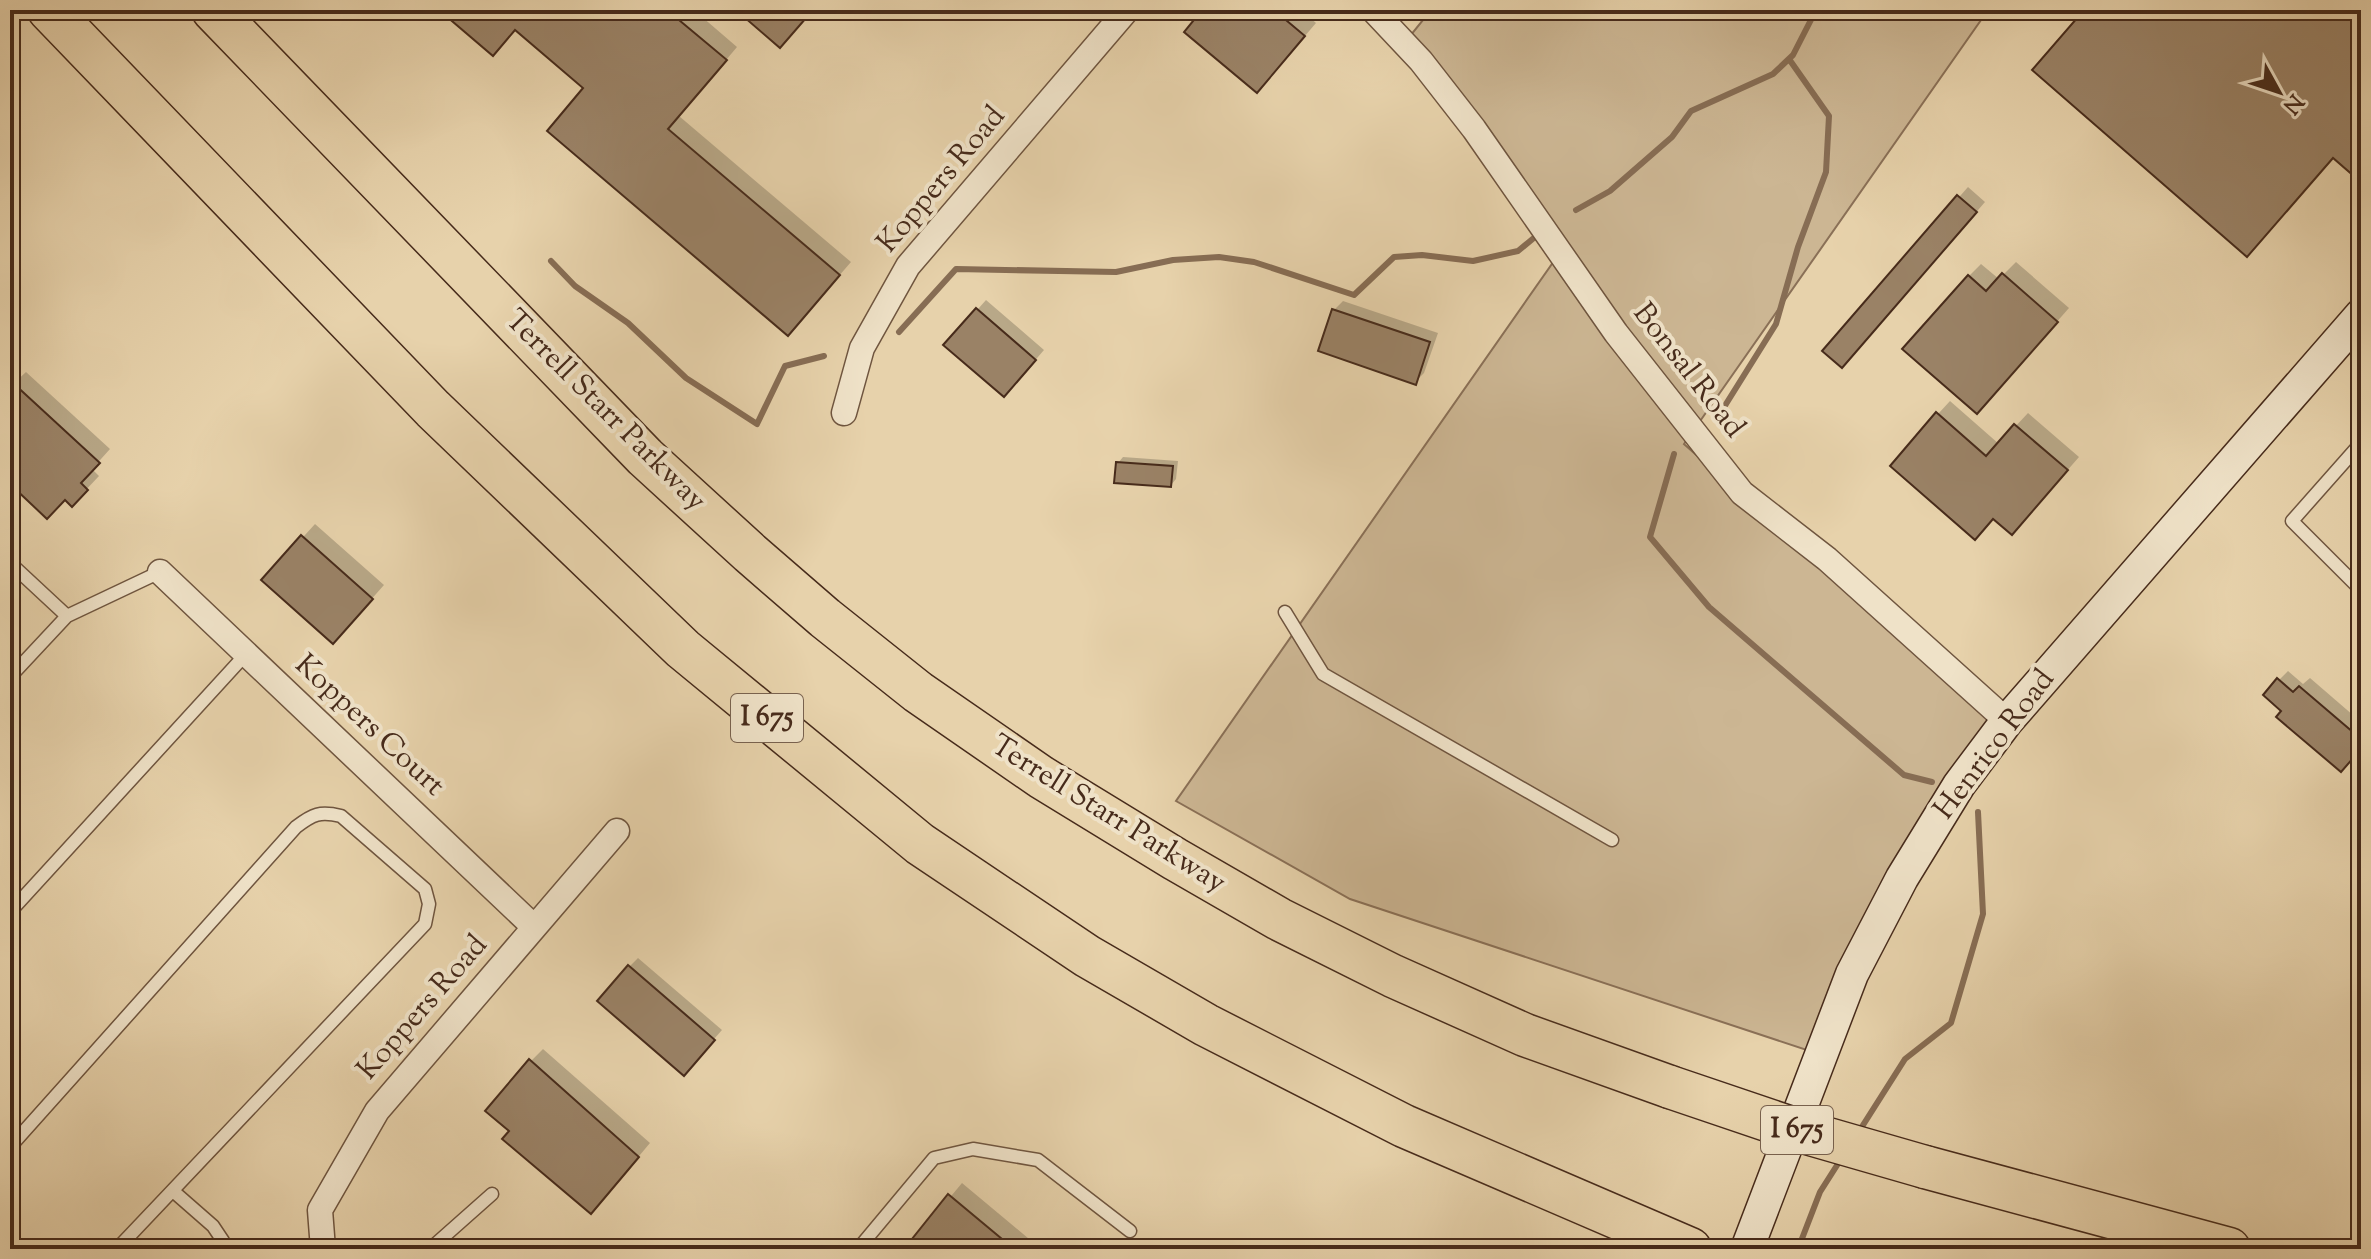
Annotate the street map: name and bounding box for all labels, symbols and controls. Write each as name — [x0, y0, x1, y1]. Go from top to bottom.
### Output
north arrow — [2239, 52, 2319, 132]
text: N — [2274, 86, 2310, 120]
street label: Koppers Road — [868, 97, 1016, 263]
street label: Bonsal Road — [1622, 294, 1754, 448]
street label: Terrell Starr Parkway — [494, 300, 716, 522]
street label: Koppers Court — [284, 645, 454, 807]
street label: Henrico Road — [1924, 661, 2066, 829]
road number: I 675 — [731, 694, 803, 742]
street label: Terrell Starr Parkway — [982, 725, 1234, 905]
street label: Koppers Road — [348, 926, 498, 1090]
road number: I 675 — [1761, 1106, 1833, 1154]

